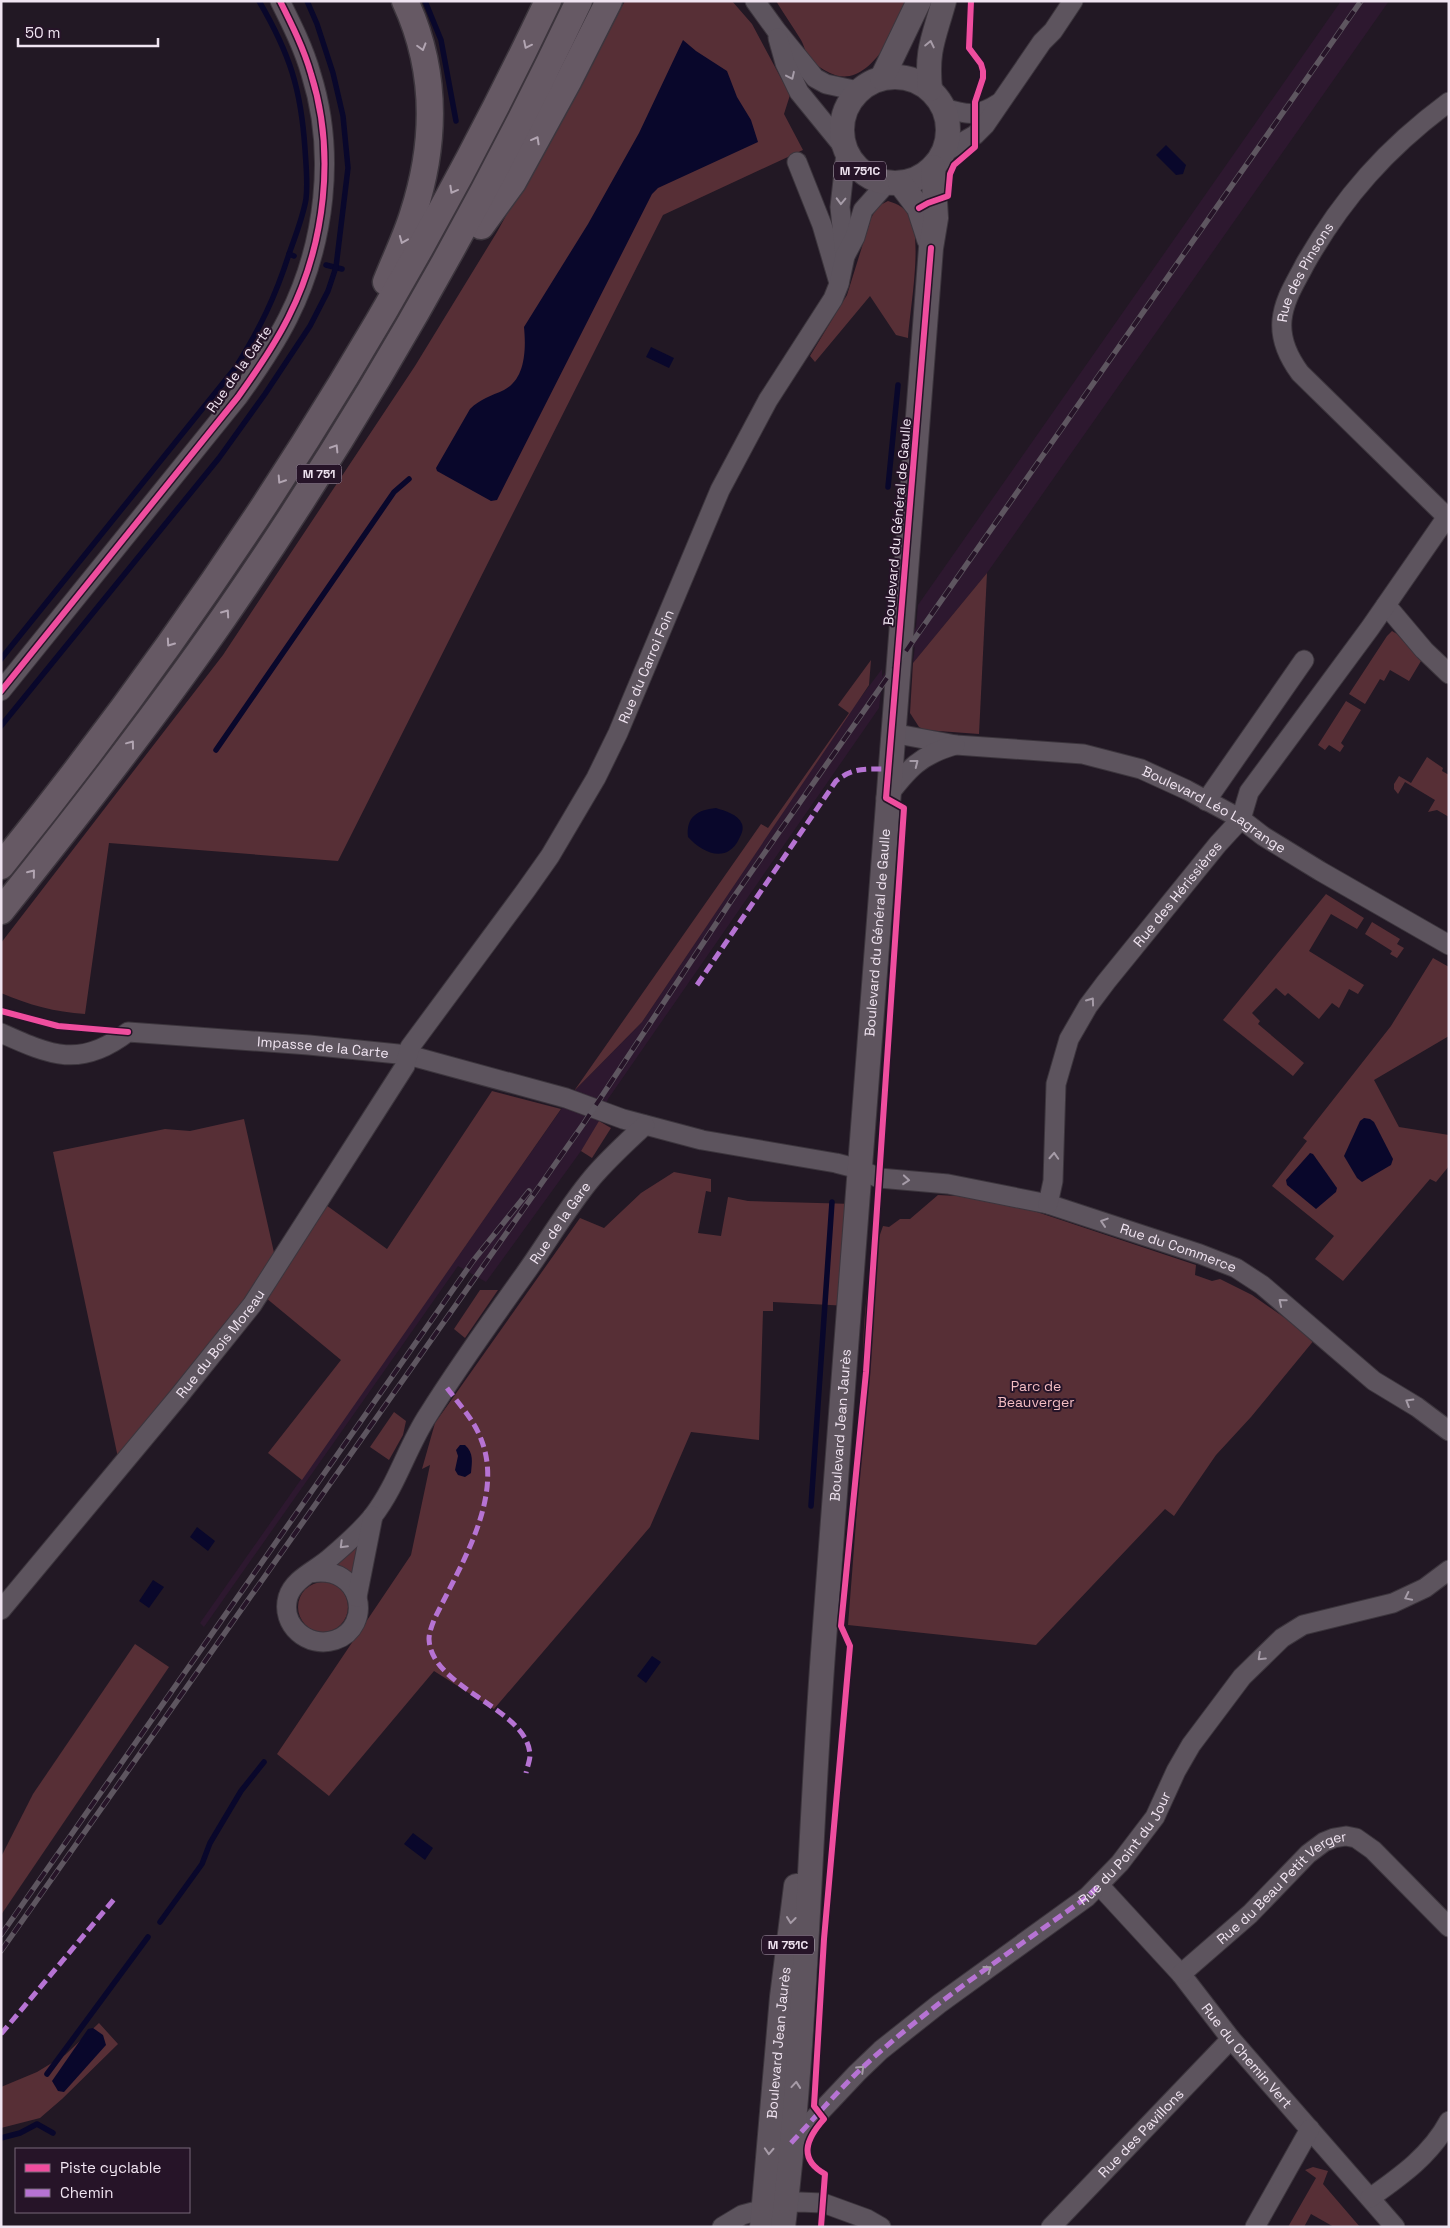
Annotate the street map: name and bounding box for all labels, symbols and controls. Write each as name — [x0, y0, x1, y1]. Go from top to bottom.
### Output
scale bar — [18, 15, 158, 47]
text: 50 m — [25, 23, 60, 42]
one-way arrow — [523, 40, 533, 49]
one-way arrow — [925, 40, 935, 49]
one-way arrow — [416, 42, 427, 51]
one-way arrow — [785, 71, 796, 80]
one-way arrow — [530, 136, 540, 145]
road number: M 751C — [834, 162, 886, 180]
one-way arrow — [449, 184, 459, 193]
one-way arrow — [836, 198, 846, 205]
street label: Rue des Pinsons — [1273, 219, 1337, 323]
one-way arrow — [399, 235, 409, 244]
street label: Rue de la Carte — [202, 322, 276, 416]
street label: Boulevard du Général de Gaulle — [879, 417, 915, 627]
one-way arrow — [329, 444, 339, 453]
road number: M 751 — [296, 464, 342, 484]
one-way arrow — [278, 475, 287, 484]
street label: Rue du Carroi Foin — [614, 607, 678, 726]
one-way arrow — [220, 609, 230, 618]
one-way arrow — [167, 638, 176, 647]
one-way arrow — [125, 740, 134, 750]
one-way arrow — [910, 760, 919, 769]
street label: Boulevard Léo Lagrange — [1139, 762, 1289, 857]
street label: Boulevard du Général de Gaulle — [860, 828, 894, 1037]
street label: Rue des Hérissières — [1129, 837, 1226, 950]
one-way arrow — [26, 870, 34, 879]
one-way arrow — [1085, 997, 1094, 1007]
street label: Impasse de la Carte — [257, 1032, 390, 1062]
one-way arrow — [1048, 1151, 1059, 1159]
one-way arrow — [902, 1175, 910, 1186]
street label: Rue de la Gare — [525, 1178, 595, 1268]
one-way arrow — [1100, 1218, 1108, 1228]
street label: Rue du Commerce — [1118, 1219, 1239, 1276]
street label: Rue du Bois Moreau — [172, 1286, 269, 1402]
one-way arrow — [1278, 1299, 1287, 1308]
street label: Boulevard Jean Jaurès — [825, 1348, 855, 1502]
park label: Parc de Beauverger — [997, 1377, 1075, 1411]
one-way arrow — [1406, 1398, 1415, 1408]
one-way arrow — [340, 1540, 349, 1549]
one-way arrow — [1404, 1590, 1413, 1601]
one-way arrow — [1258, 1651, 1267, 1660]
street label: Rue du Point du Jour — [1075, 1789, 1174, 1909]
street label: Rue du Beau Petit Verger — [1213, 1827, 1348, 1948]
one-way arrow — [786, 1916, 797, 1924]
road number: M 751C — [762, 1936, 814, 1954]
street label: Boulevard Jean Jaurès — [762, 1966, 795, 2120]
one-way arrow — [982, 1966, 992, 1975]
street label: Rue du Chemin Vert — [1198, 1999, 1296, 2112]
one-way arrow — [855, 2066, 864, 2075]
one-way arrow — [791, 2081, 802, 2089]
street label: Rue des Pavillons — [1094, 2085, 1188, 2181]
legend — [15, 2148, 190, 2213]
one-way arrow — [764, 2148, 775, 2156]
text: Piste cyclable — [60, 2158, 162, 2177]
text: Chemin — [60, 2183, 113, 2202]

